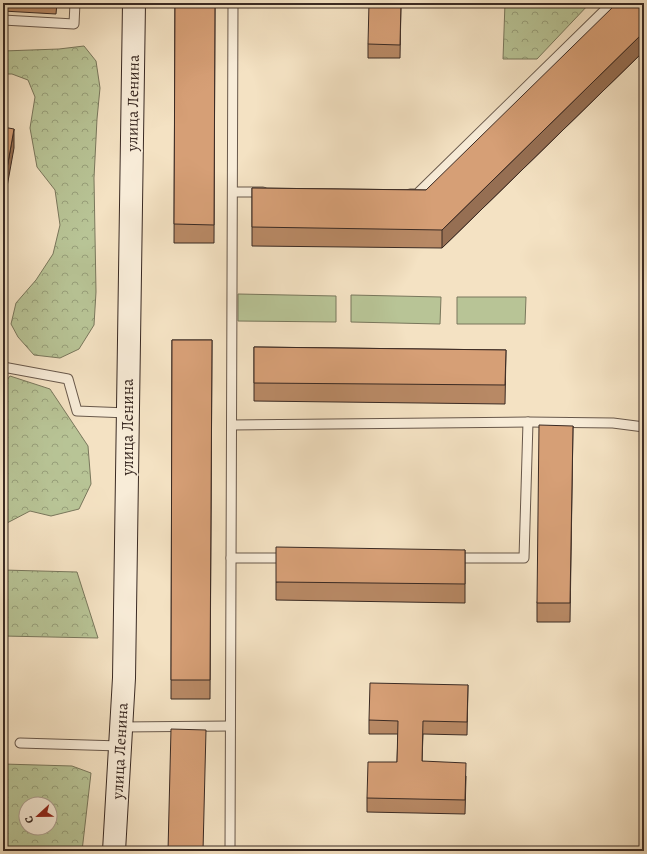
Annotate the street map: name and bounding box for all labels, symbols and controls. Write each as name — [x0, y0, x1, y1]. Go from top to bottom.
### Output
street label: улица Ленина — [121, 54, 145, 153]
street label: улица Ленина — [117, 378, 139, 476]
street label: улица Ленина — [106, 701, 134, 801]
north arrow — [18, 796, 58, 836]
text: С — [21, 813, 37, 826]

